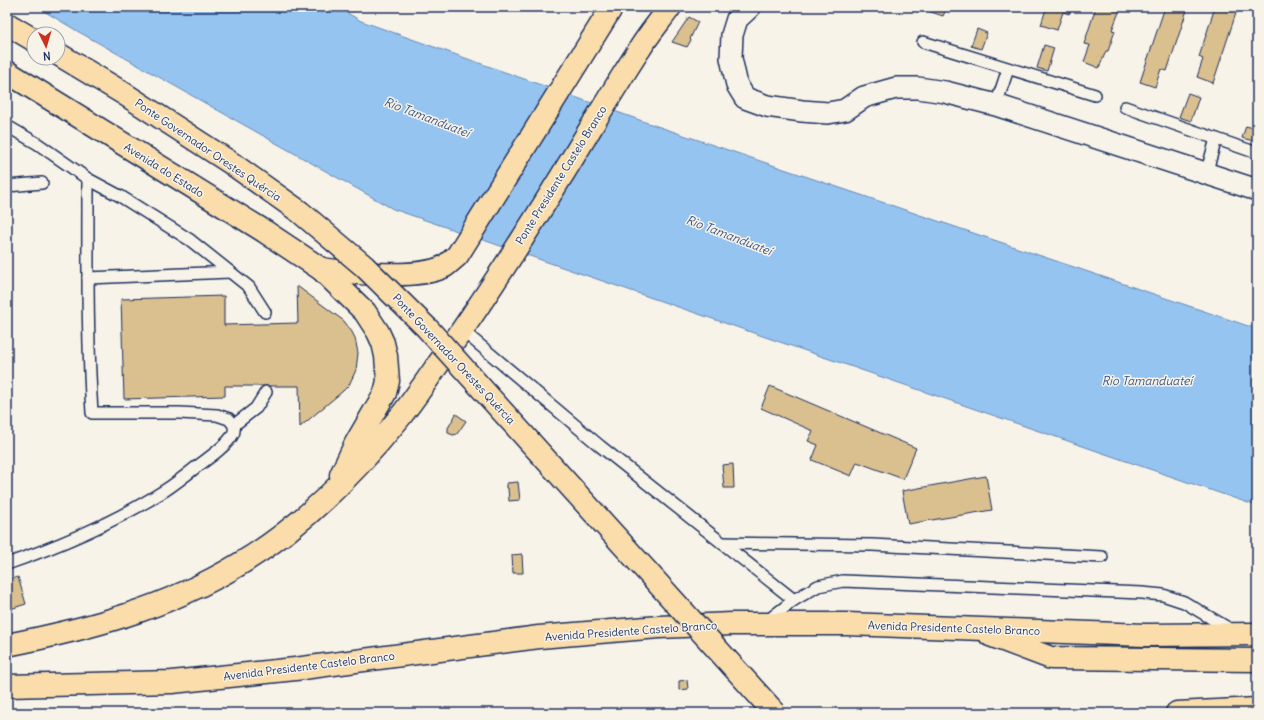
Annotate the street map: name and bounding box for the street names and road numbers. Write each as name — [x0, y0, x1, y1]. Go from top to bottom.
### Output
street label: Ponte Governador Orestes Quércia — [132, 96, 284, 204]
street label: Ponte Presidente Castelo Branco — [512, 103, 610, 247]
street label: Avenida do Estado — [121, 140, 207, 200]
street label: Ponte Governador Orestes Quércia — [390, 291, 518, 427]
street label: Avenida Presidente Castelo Branco — [544, 618, 718, 644]
street label: Avenida Presidente Castelo Branco — [868, 618, 1040, 638]
street label: Avenida Presidente Castelo Branco — [223, 649, 395, 683]

